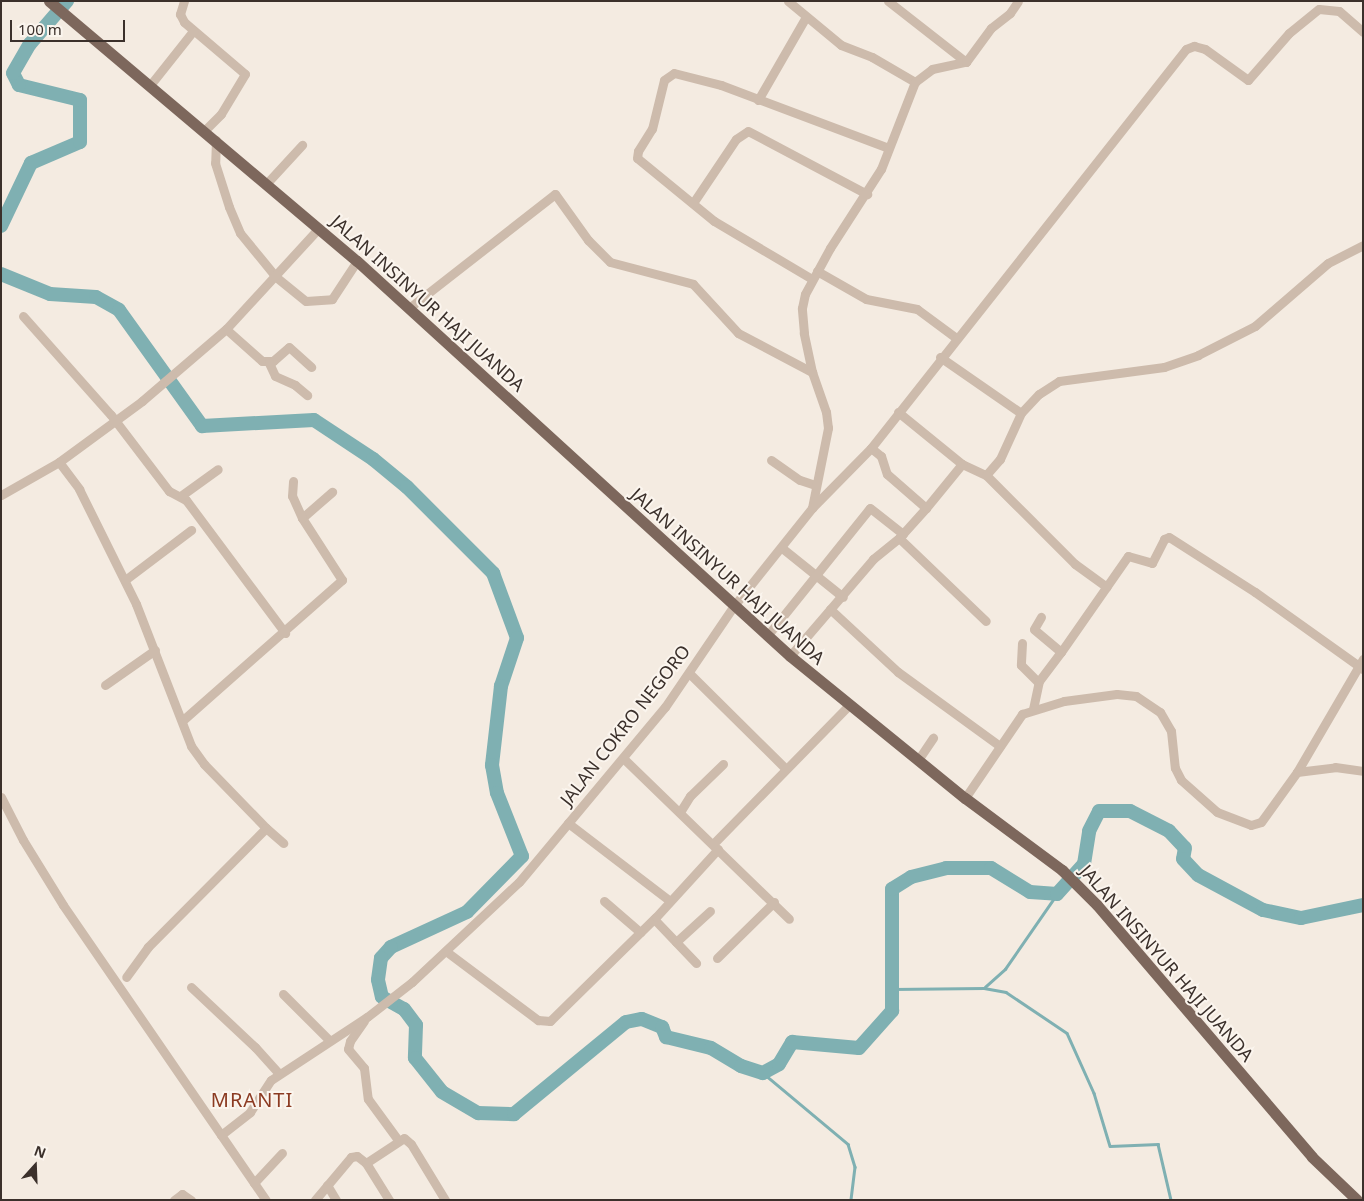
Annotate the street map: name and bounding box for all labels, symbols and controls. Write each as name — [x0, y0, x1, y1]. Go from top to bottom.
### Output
scale bar — [12, 10, 128, 42]
text: 100 m — [18, 19, 62, 39]
street label: JALAN INSINYUR HAJI JUANDA — [327, 210, 529, 396]
street label: JALAN INSINYUR HAJI JUANDA — [627, 483, 829, 669]
street label: JALAN COKRO NEGORO — [556, 640, 694, 810]
street label: JALAN INSINYUR HAJI JUANDA — [1076, 860, 1258, 1066]
district label: MRANTI — [210, 1087, 294, 1111]
north arrow — [10, 1141, 60, 1191]
text: N — [32, 1141, 49, 1162]

